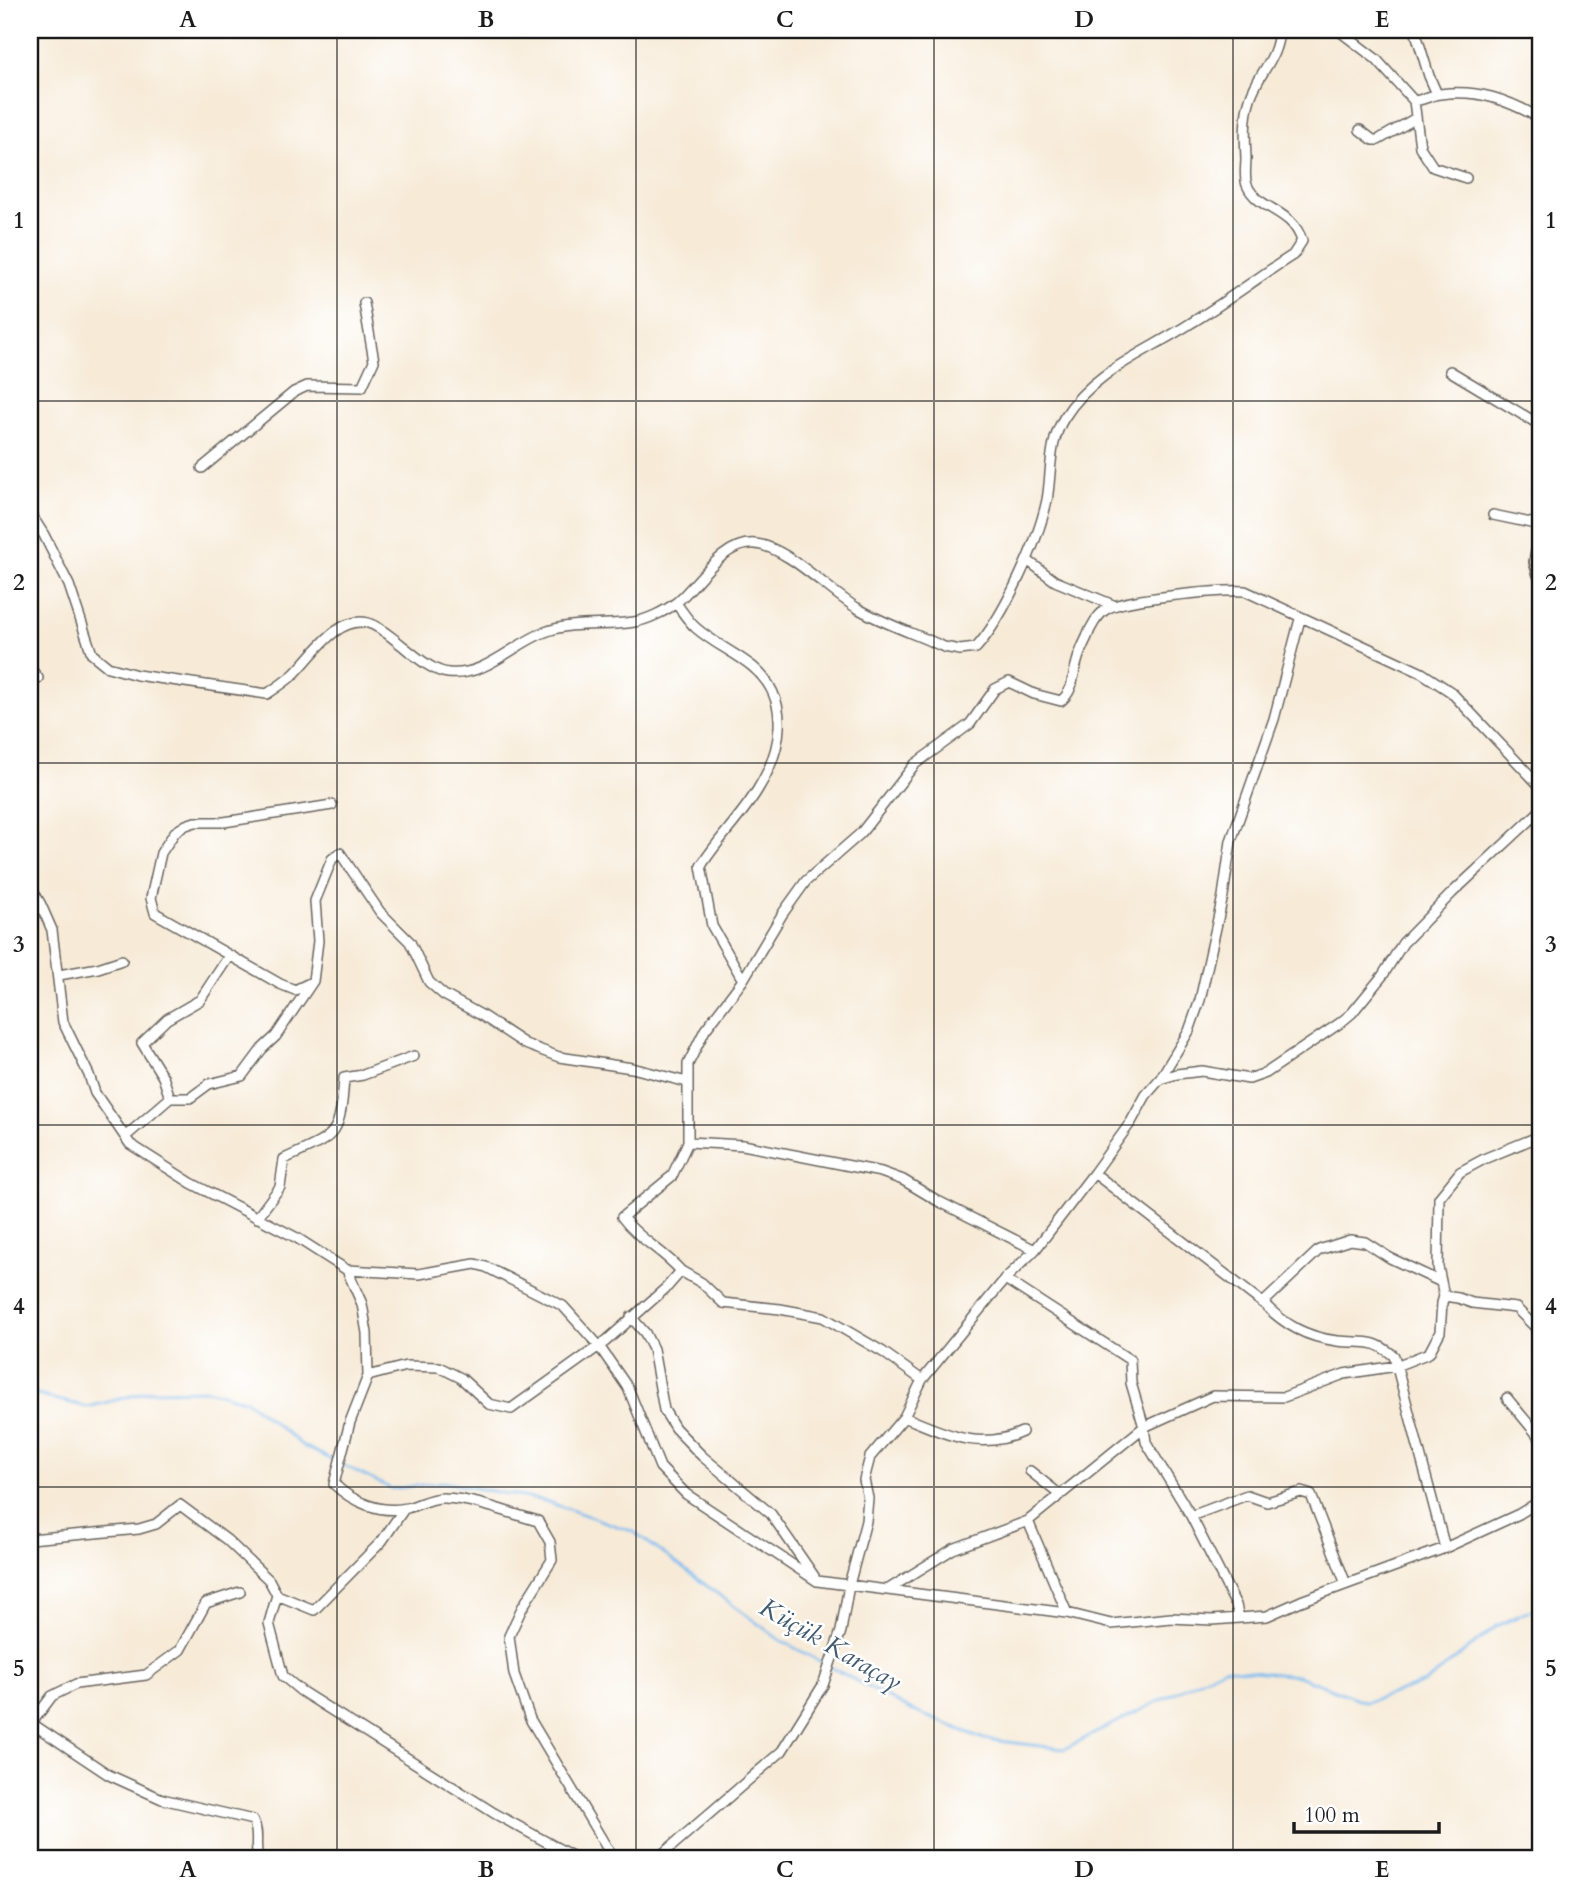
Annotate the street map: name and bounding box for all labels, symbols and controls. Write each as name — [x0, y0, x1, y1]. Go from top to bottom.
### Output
text: A — [179, 4, 197, 35]
text: B — [478, 4, 494, 35]
text: C — [776, 4, 794, 35]
text: D — [1074, 4, 1094, 35]
text: E — [1375, 4, 1389, 35]
text: 1 — [13, 205, 25, 236]
text: 1 — [1545, 205, 1557, 236]
text: 2 — [13, 567, 25, 598]
text: 2 — [1545, 567, 1557, 598]
text: 3 — [13, 929, 25, 960]
text: 3 — [1545, 929, 1557, 960]
text: 4 — [13, 1291, 25, 1322]
text: 4 — [1545, 1291, 1557, 1322]
water label: Küçük Karaçay — [753, 1590, 909, 1699]
text: 5 — [13, 1653, 25, 1684]
text: 5 — [1545, 1653, 1557, 1684]
scale bar — [1294, 1790, 1439, 1834]
text: 100 m — [1304, 1801, 1360, 1830]
text: A — [179, 1854, 197, 1885]
text: B — [478, 1854, 494, 1885]
text: C — [776, 1854, 794, 1885]
text: D — [1074, 1854, 1094, 1885]
text: E — [1375, 1854, 1389, 1885]

